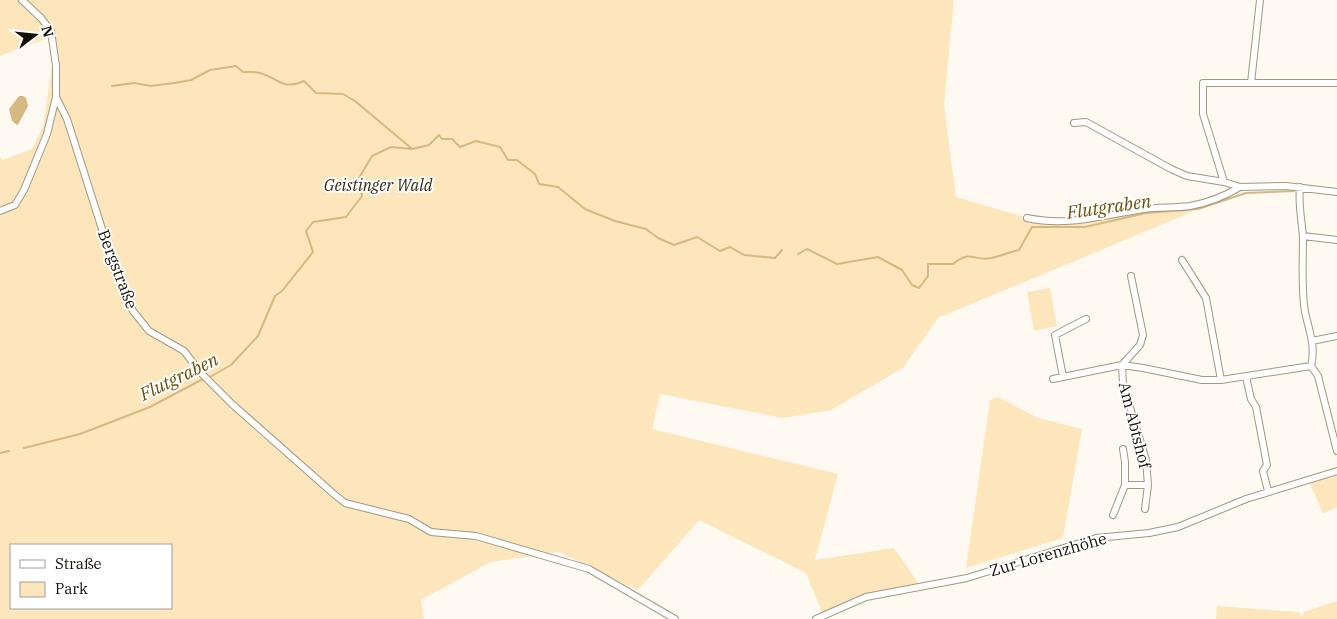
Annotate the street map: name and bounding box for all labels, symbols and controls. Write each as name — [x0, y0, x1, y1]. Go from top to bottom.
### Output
north arrow — [10, 10, 60, 60]
text: N — [37, 24, 58, 39]
park label: Geistinger Wald — [324, 175, 433, 195]
water label: Flutgraben — [1064, 189, 1153, 224]
street label: Bergstraße — [94, 227, 142, 311]
water label: Flutgraben — [135, 347, 223, 406]
street label: Am Abtshof — [1115, 380, 1156, 472]
street label: Zur Lorenzhöhe — [987, 528, 1109, 580]
legend — [10, 544, 172, 609]
text: Straße — [55, 554, 102, 573]
text: Park — [55, 579, 88, 598]

